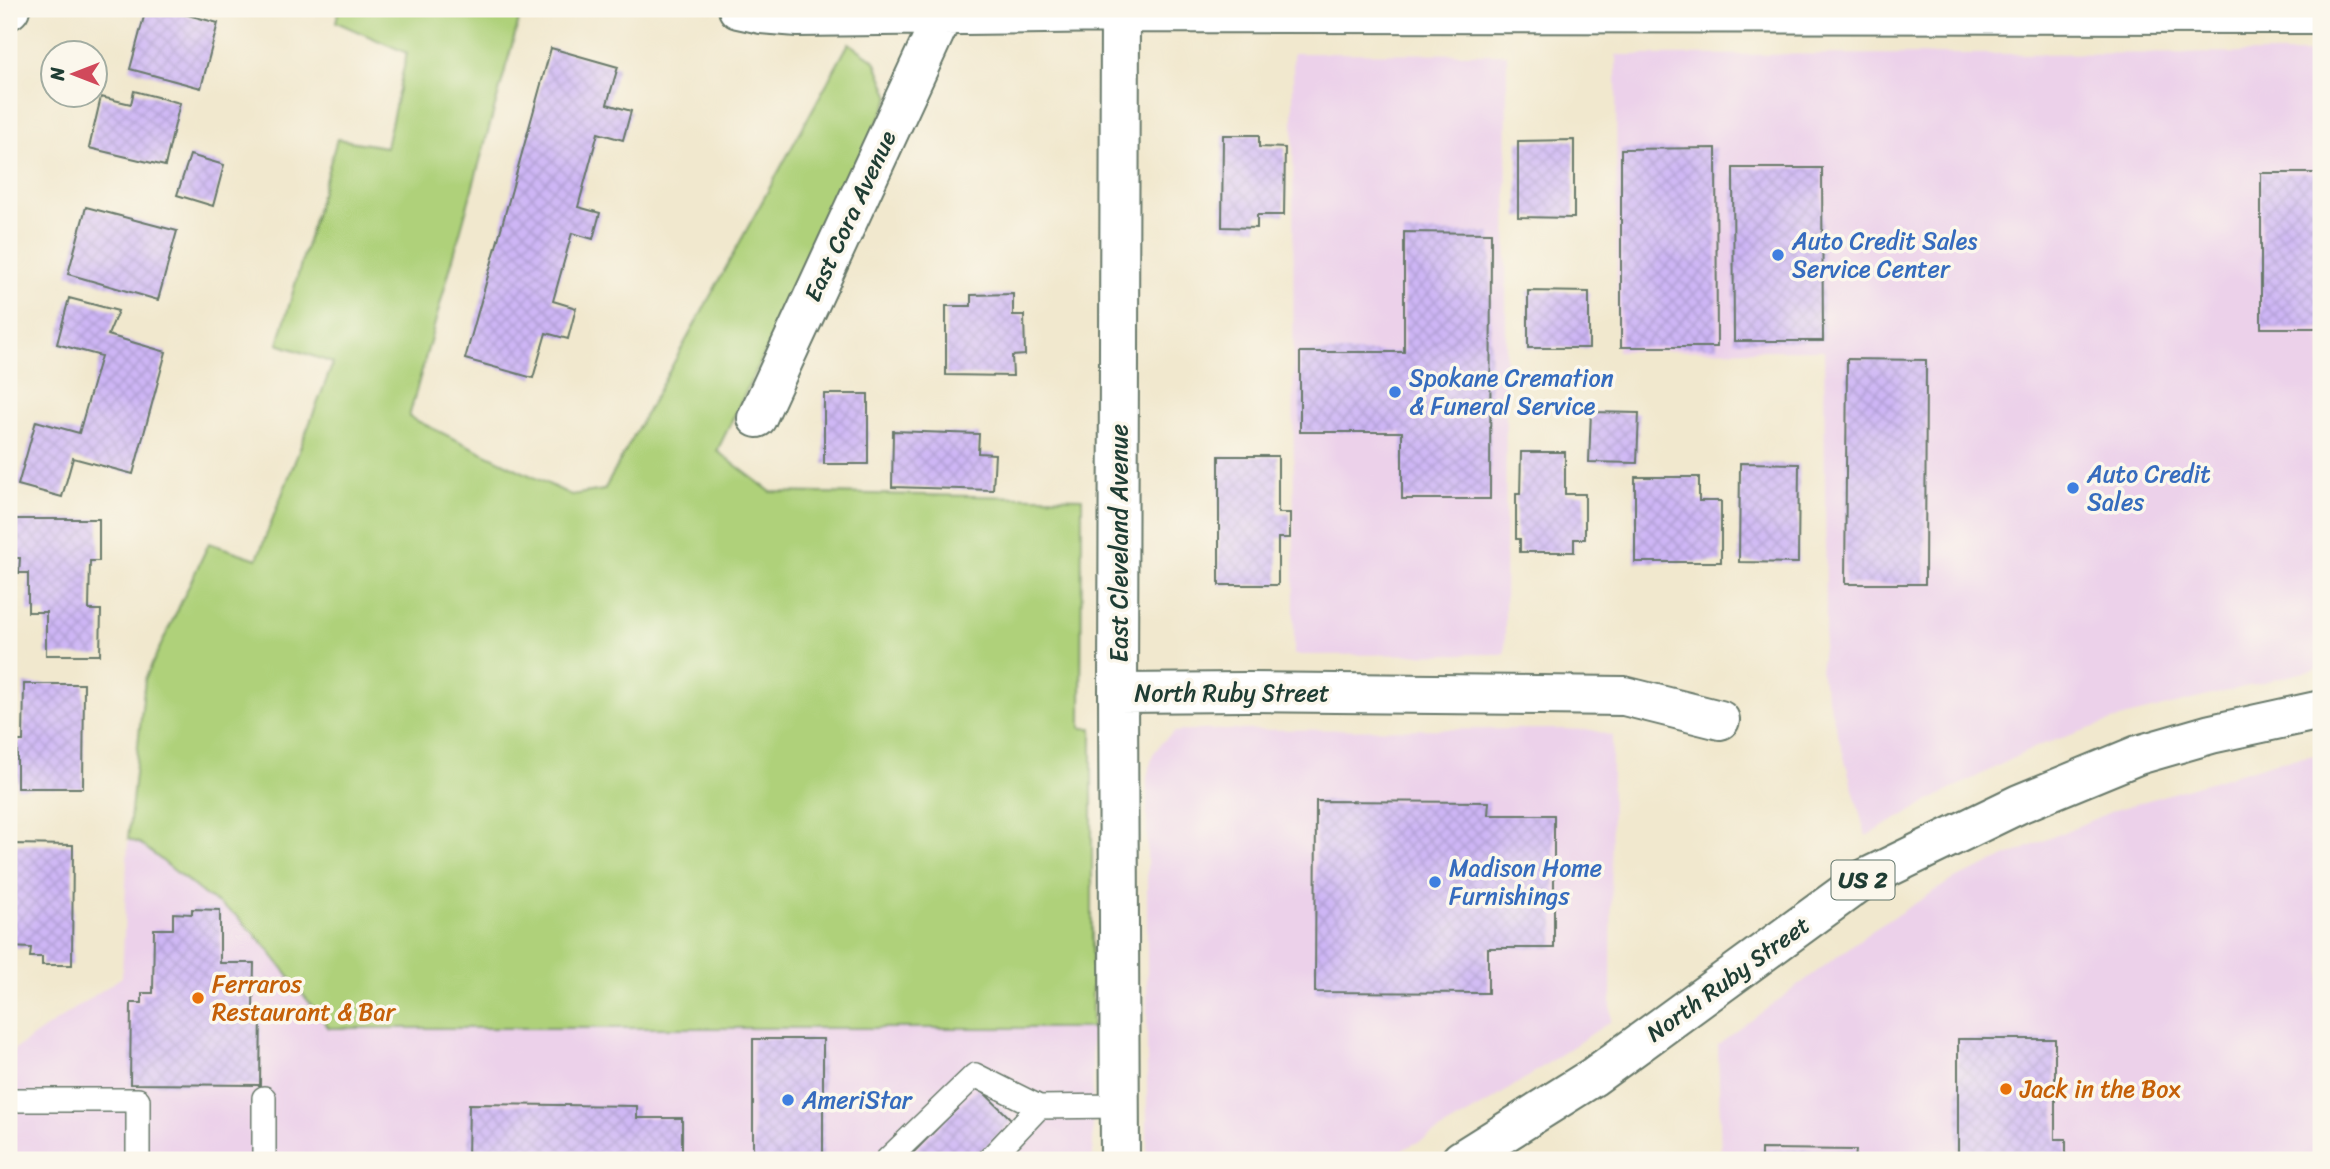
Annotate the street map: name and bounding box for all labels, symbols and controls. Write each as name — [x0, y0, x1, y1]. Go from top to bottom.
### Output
north arrow — [38, 38, 108, 108]
text: N — [41, 67, 74, 82]
street label: East Cora Avenue — [792, 123, 908, 309]
place label: Auto Credit Sales Service Center — [1791, 220, 1977, 290]
marker: Auto Credit Sales Service Center — [1770, 247, 1786, 263]
place label: Spokane Cremation & Funeral Service — [1409, 357, 1614, 427]
marker: Spokane Cremation & Funeral Service — [1387, 384, 1403, 400]
street label: East Cleveland Avenue — [1098, 424, 1140, 662]
place label: Auto Credit Sales — [2086, 453, 2211, 523]
marker: Auto Credit Sales — [2065, 480, 2081, 496]
street label: North Ruby Street — [1135, 672, 1329, 714]
place label: Madison Home Furnishings — [1449, 847, 1602, 917]
road number: US 2 — [1832, 860, 1895, 900]
marker: Madison Home Furnishings — [1427, 874, 1443, 890]
street label: North Ruby Street — [1637, 905, 1819, 1053]
place label: Ferraros Restaurant & Bar — [212, 963, 397, 1033]
marker: Ferraros Restaurant & Bar — [190, 990, 206, 1006]
place label: Jack in the Box — [2019, 1068, 2181, 1110]
place label: AmeriStar — [801, 1079, 914, 1121]
marker: Jack in the Box — [1998, 1081, 2014, 1097]
marker: AmeriStar — [780, 1092, 796, 1108]

